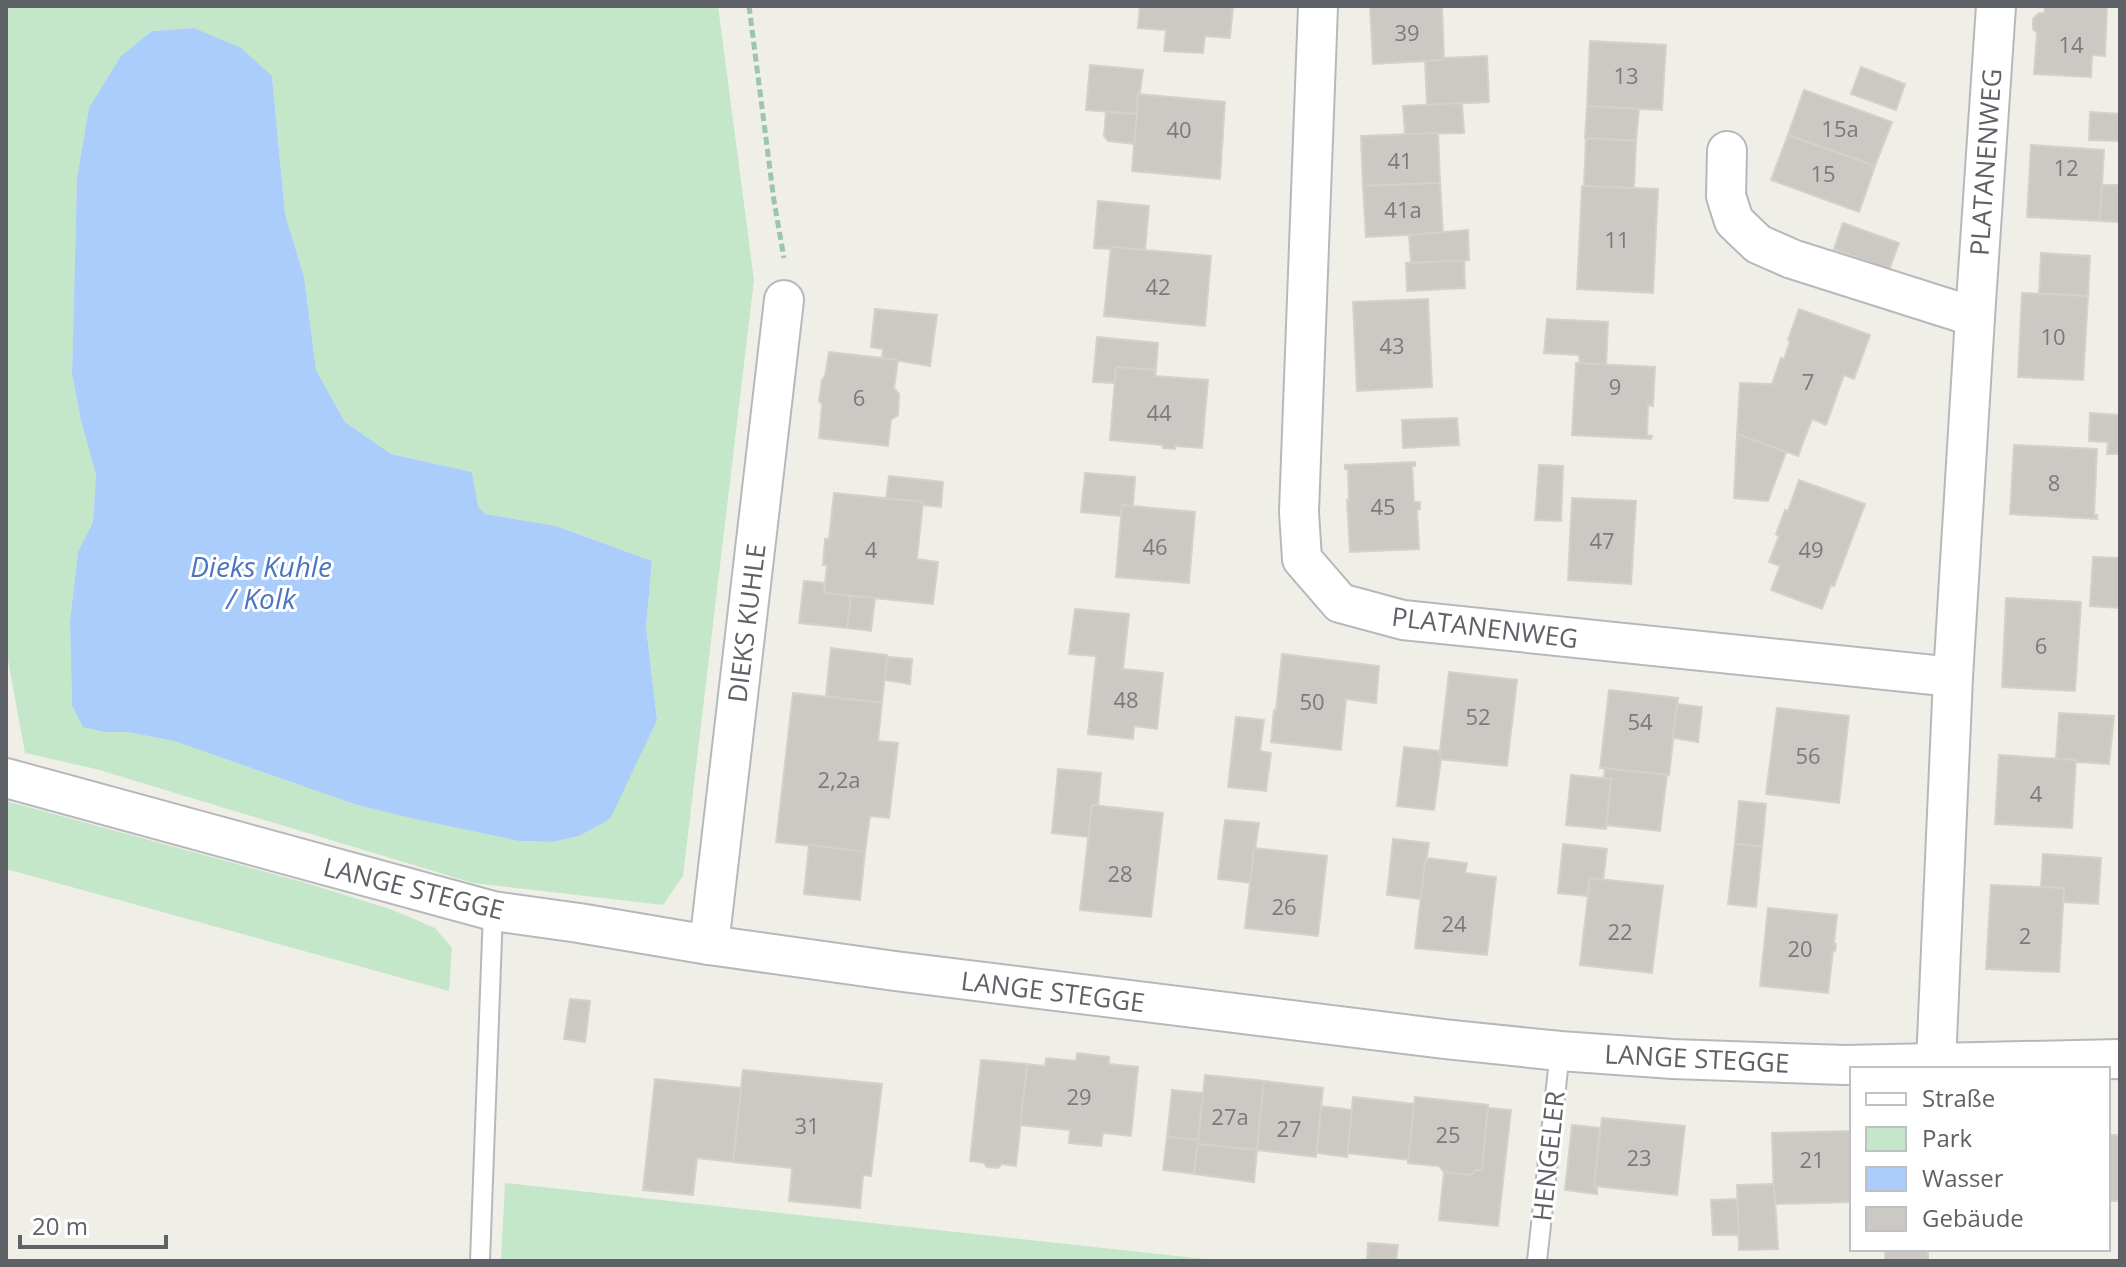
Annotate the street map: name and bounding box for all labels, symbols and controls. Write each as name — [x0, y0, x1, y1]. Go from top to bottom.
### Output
house number: 39 — [1394, 17, 1420, 47]
house number: 14 — [2058, 29, 2084, 59]
house number: 13 — [1613, 60, 1639, 90]
street label: PLATANENWEG — [1961, 67, 2009, 257]
house number: 15a — [1821, 113, 1859, 143]
house number: 40 — [1166, 114, 1192, 144]
house number: 41 — [1387, 145, 1413, 175]
house number: 12 — [2053, 152, 2079, 182]
house number: 15 — [1810, 158, 1836, 188]
house number: 41a — [1384, 194, 1422, 224]
house number: 11 — [1604, 224, 1630, 254]
house number: 42 — [1145, 271, 1171, 301]
house number: 10 — [2040, 321, 2066, 351]
house number: 43 — [1379, 330, 1405, 360]
house number: 7 — [1802, 366, 1814, 396]
house number: 9 — [1609, 371, 1621, 401]
house number: 6 — [853, 382, 865, 412]
house number: 44 — [1146, 397, 1172, 427]
house number: 8 — [2048, 467, 2060, 497]
house number: 45 — [1370, 491, 1396, 521]
house number: 47 — [1589, 525, 1615, 555]
house number: 46 — [1142, 531, 1168, 561]
house number: 4 — [865, 534, 878, 564]
house number: 49 — [1798, 534, 1824, 564]
street label: DIEKS KUHLE — [718, 542, 774, 704]
water label: Dieks Kuhle / Kolk — [190, 547, 332, 617]
street label: PLATANENWEG — [1390, 598, 1580, 656]
house number: 6 — [2035, 630, 2047, 660]
house number: 48 — [1113, 684, 1139, 714]
house number: 50 — [1299, 686, 1325, 716]
house number: 52 — [1465, 701, 1491, 731]
house number: 54 — [1627, 706, 1653, 736]
house number: 56 — [1795, 740, 1821, 770]
house number: 2,2a — [817, 764, 861, 794]
house number: 4 — [2030, 778, 2043, 808]
street label: LANGE STEGGE — [320, 848, 508, 928]
house number: 28 — [1107, 858, 1133, 888]
house number: 26 — [1271, 891, 1297, 921]
house number: 24 — [1441, 908, 1467, 938]
house number: 22 — [1607, 916, 1633, 946]
house number: 2 — [2019, 920, 2031, 950]
house number: 20 — [1787, 933, 1813, 963]
street label: LANGE STEGGE — [959, 962, 1147, 1020]
street label: LANGE STEGGE — [1604, 1035, 1790, 1081]
legend — [1850, 1067, 2110, 1251]
house number: 29 — [1066, 1081, 1092, 1111]
text: Straße — [1922, 1081, 1995, 1114]
street label: HENGELER — [1523, 1089, 1573, 1223]
house number: 27a — [1211, 1101, 1249, 1131]
house number: 31 — [794, 1110, 820, 1140]
house number: 27 — [1276, 1113, 1302, 1143]
house number: 25 — [1435, 1119, 1461, 1149]
text: Park — [1922, 1121, 1973, 1154]
house number: 23 — [1626, 1142, 1652, 1172]
house number: 21 — [1799, 1144, 1825, 1174]
text: Wasser — [1922, 1161, 2004, 1194]
scale bar — [20, 1199, 166, 1249]
text: Gebäude — [1922, 1201, 2024, 1234]
text: 20 m — [32, 1209, 88, 1242]

